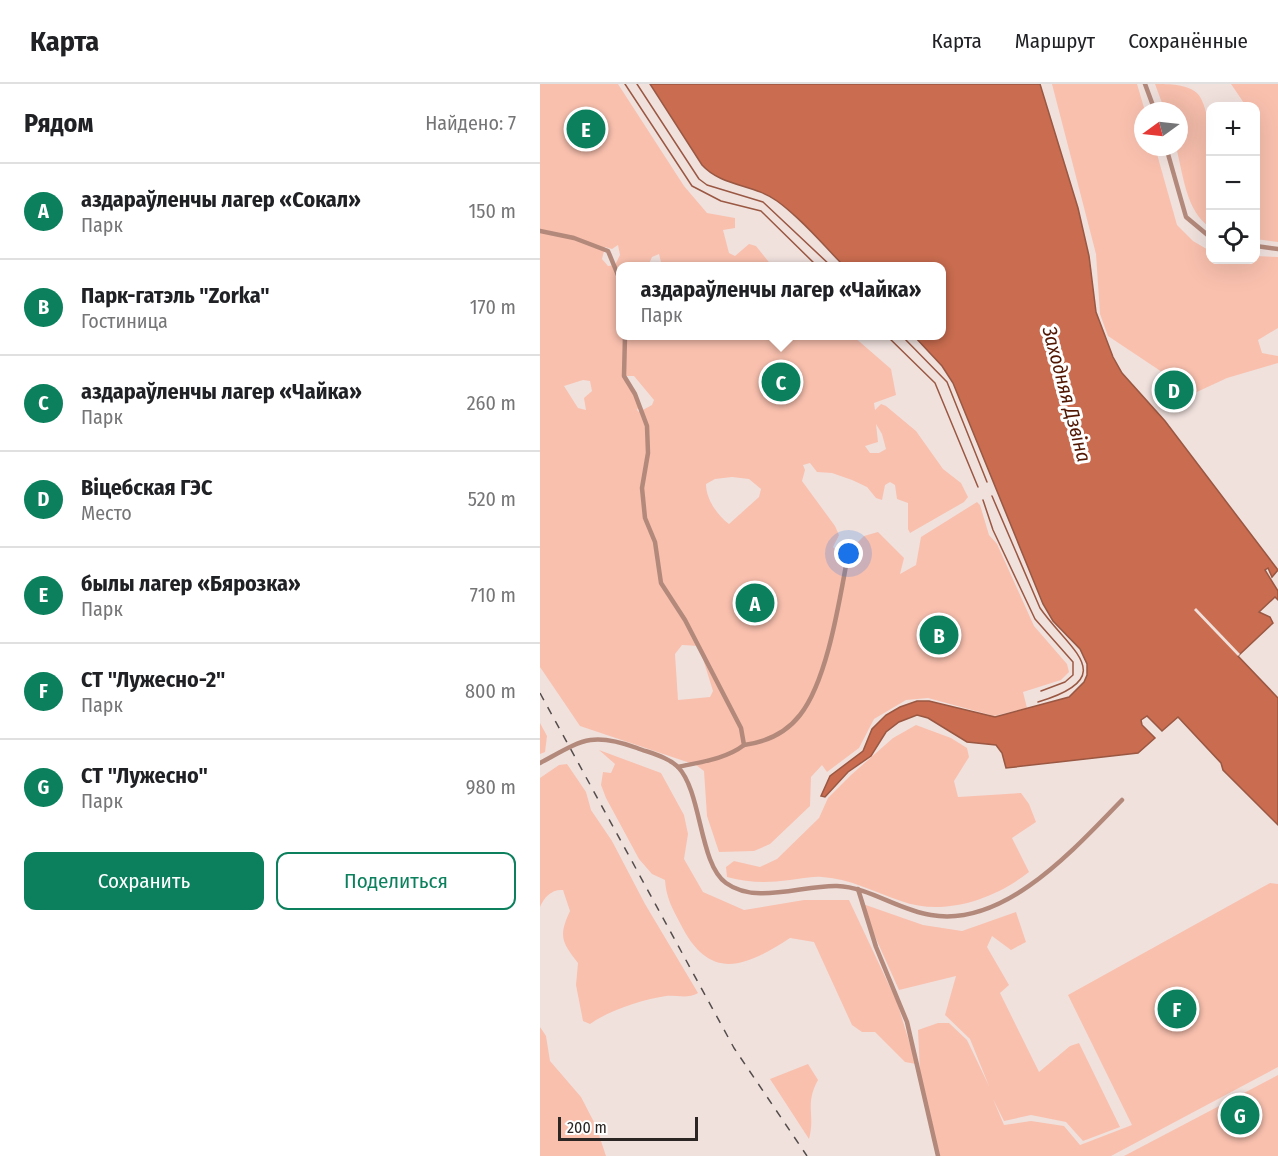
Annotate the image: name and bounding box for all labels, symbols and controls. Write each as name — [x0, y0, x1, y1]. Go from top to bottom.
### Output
text: Карта — [30, 25, 99, 58]
text: Карта — [932, 28, 982, 54]
text: Маршрут — [1015, 28, 1095, 54]
text: Сохранённые — [1128, 28, 1248, 54]
north arrow — [1134, 102, 1188, 156]
map controls — [1206, 102, 1260, 264]
button: + — [1206, 102, 1260, 156]
pin: E — [566, 106, 606, 152]
text: Рядом — [24, 108, 93, 139]
text: Найдено: 7 — [425, 111, 516, 135]
button: − — [1206, 156, 1260, 210]
text: аздараўленчы лагер «Сокал» — [81, 186, 361, 213]
text: A — [38, 199, 49, 223]
text: 150 m — [469, 199, 516, 223]
button: locate — [1206, 210, 1260, 264]
text: Парк — [81, 213, 123, 237]
popup — [616, 262, 946, 340]
text: аздараўленчы лагер «Чайка» — [641, 276, 921, 303]
text: Парк-гатэль "Zorka" — [81, 282, 270, 309]
text: B — [38, 295, 49, 319]
text: 170 m — [470, 295, 516, 319]
text: Парк — [641, 303, 682, 327]
text: Гостиница — [81, 309, 168, 333]
water label: Заходняя Дзвіна — [1037, 323, 1097, 465]
pin: C — [762, 360, 800, 404]
pin: D — [1154, 368, 1194, 412]
text: аздараўленчы лагер «Чайка» — [81, 378, 362, 405]
text: C — [38, 391, 49, 415]
text: 260 m — [467, 391, 516, 415]
text: Парк — [81, 405, 123, 429]
text: Віцебская ГЭС — [81, 474, 212, 501]
text: D — [38, 487, 49, 511]
text: 520 m — [468, 487, 516, 511]
text: Место — [81, 501, 132, 525]
your location — [834, 539, 863, 568]
text: былы лагер «Бярозка» — [81, 570, 301, 597]
pin: A — [736, 580, 774, 626]
text: E — [39, 583, 48, 607]
text: 710 m — [470, 583, 516, 607]
text: Парк — [81, 597, 123, 621]
pin: B — [920, 612, 958, 658]
text: СТ "Лужесно-2" — [81, 666, 225, 693]
text: F — [39, 679, 48, 703]
text: 800 m — [465, 679, 516, 703]
text: Парк — [81, 693, 123, 717]
text: СТ "Лужесно" — [81, 762, 208, 789]
text: G — [38, 775, 49, 799]
text: 980 m — [466, 775, 516, 799]
text: Парк — [81, 789, 123, 813]
button: Сохранить — [24, 852, 264, 910]
button: Поделиться — [276, 852, 516, 910]
pin: F — [1158, 986, 1196, 1032]
pin: G — [1220, 1092, 1260, 1138]
scale bar — [558, 1114, 698, 1142]
text: 200 m — [567, 1118, 607, 1137]

